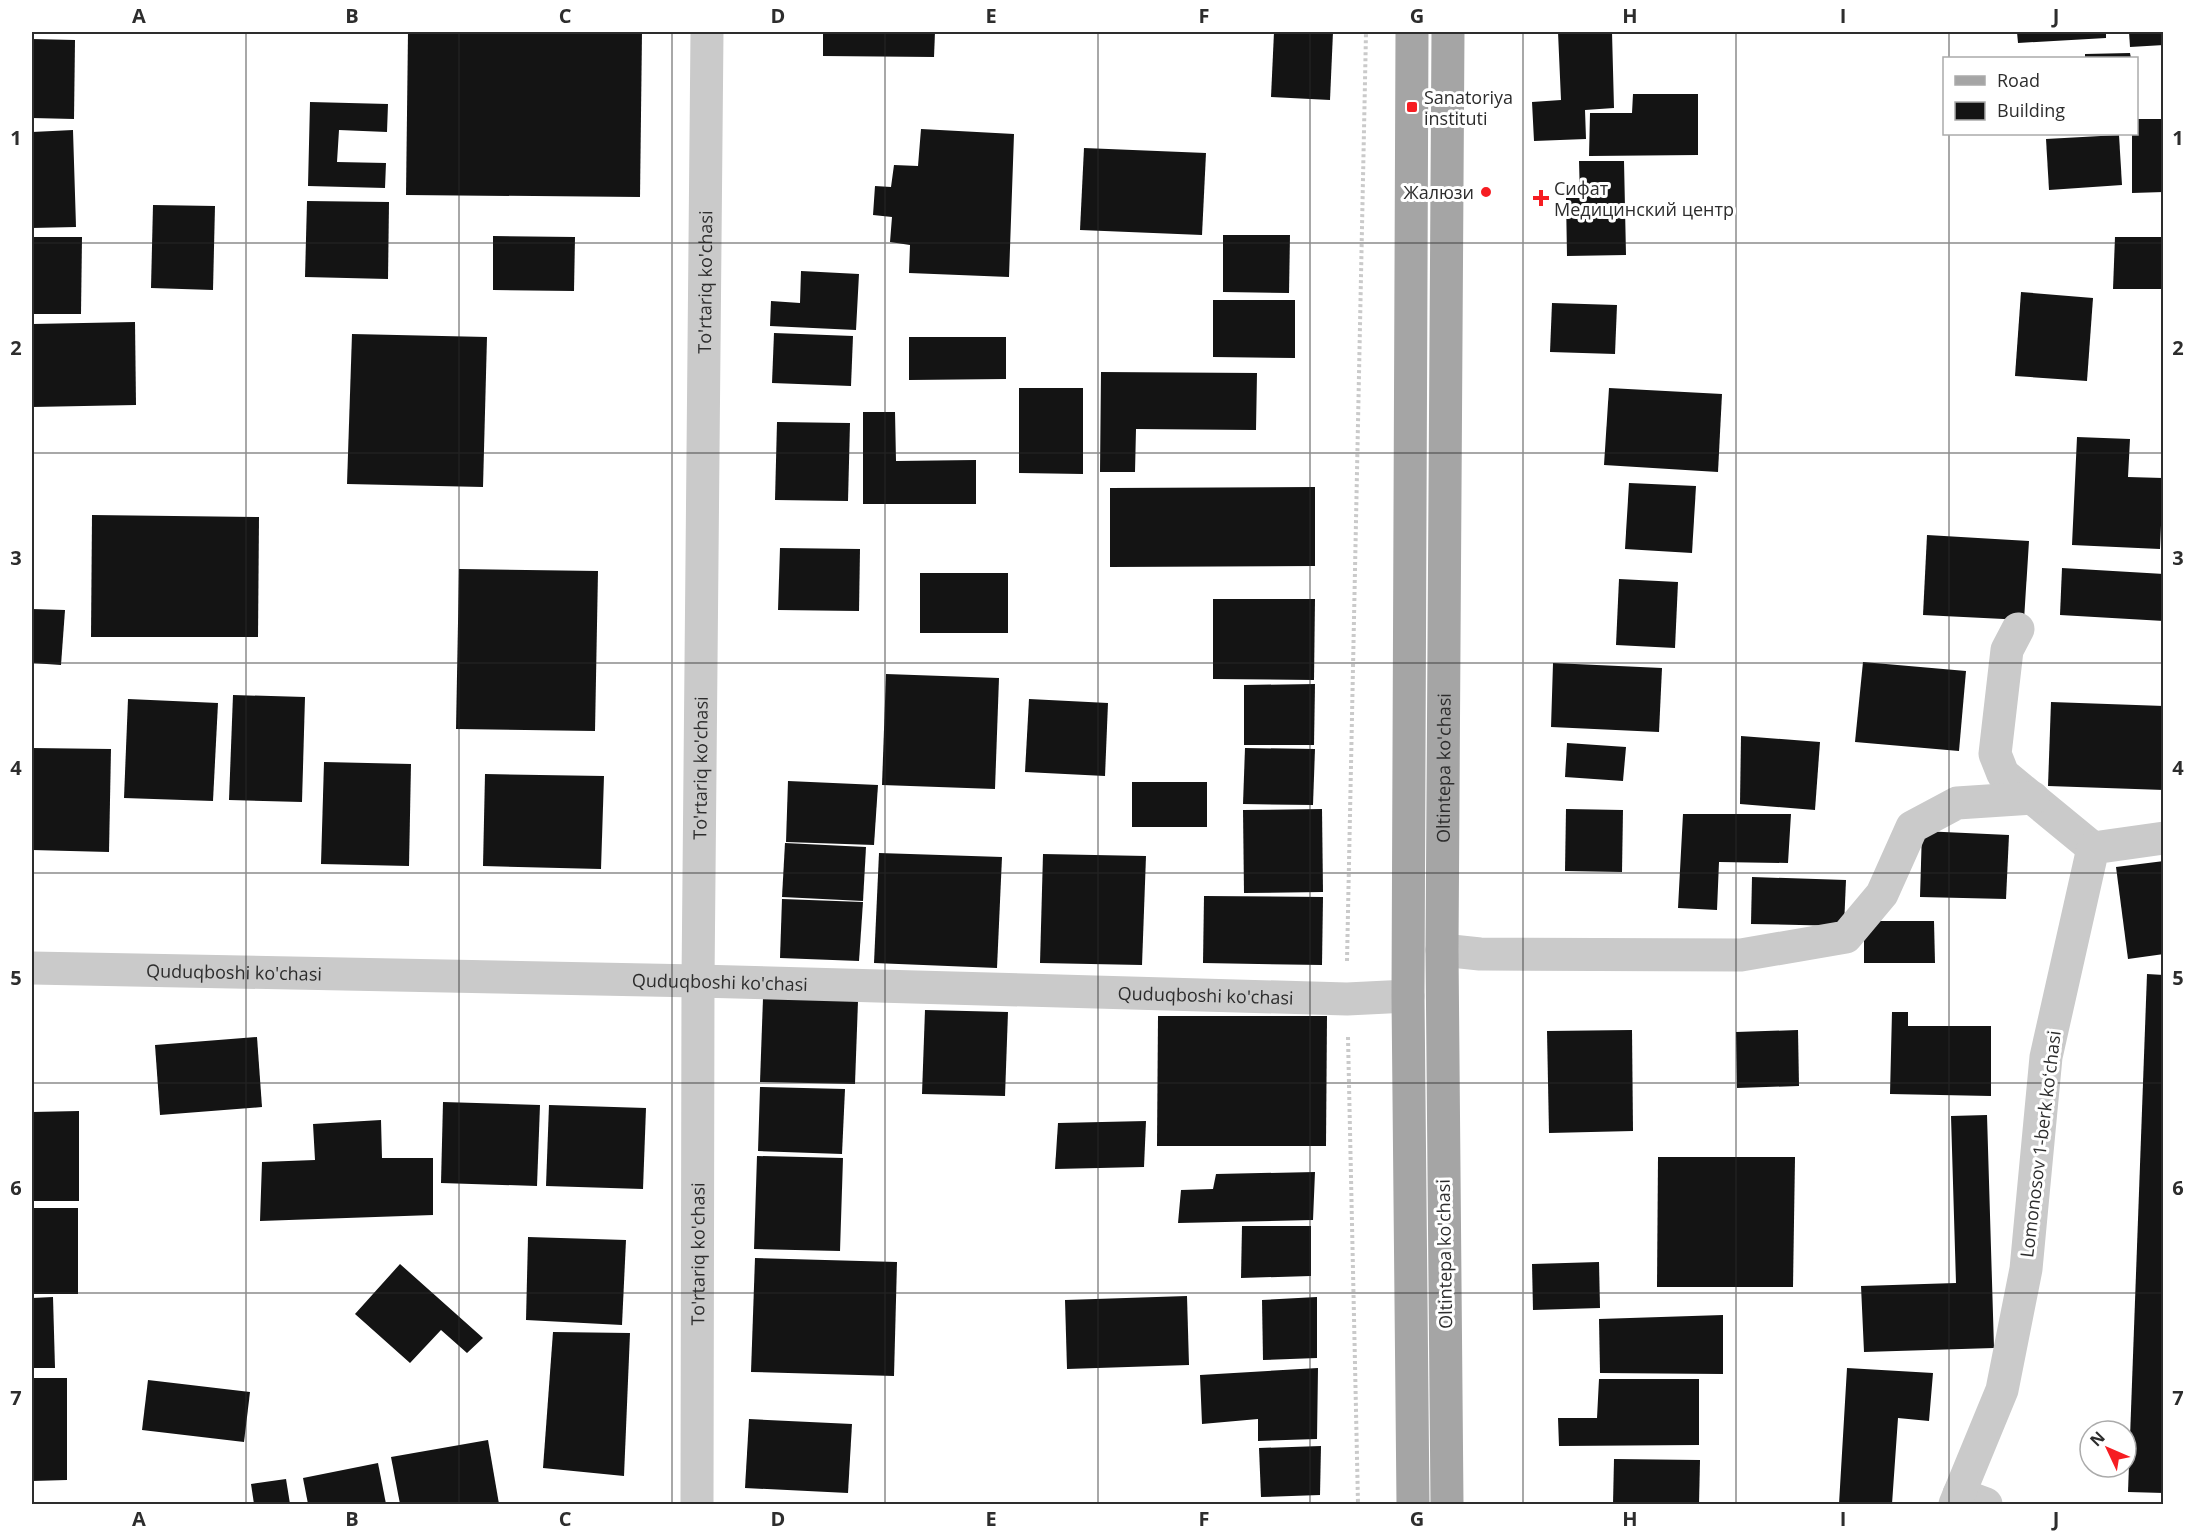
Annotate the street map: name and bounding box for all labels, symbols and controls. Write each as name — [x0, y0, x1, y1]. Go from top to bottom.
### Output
text: A — [132, 2, 146, 29]
text: B — [345, 2, 359, 29]
text: C — [559, 2, 572, 29]
text: D — [771, 2, 785, 29]
text: E — [985, 2, 997, 29]
text: F — [1199, 2, 1209, 29]
text: G — [1410, 2, 1424, 29]
text: H — [1622, 2, 1638, 29]
text: I — [1840, 2, 1846, 29]
text: J — [2051, 2, 2059, 29]
legend — [1943, 57, 2138, 135]
text: Road — [1997, 68, 2040, 92]
place label: Sanatoriya instituti — [1424, 85, 1513, 130]
text: Building — [1997, 98, 2065, 122]
marker: Sanatoriya instituti — [1405, 100, 1419, 114]
text: 1 — [10, 124, 22, 151]
text: 1 — [2172, 124, 2184, 151]
place label: Сифат Медицинский центр — [1554, 176, 1734, 221]
place label: Жалюзи — [1403, 180, 1474, 204]
marker: Жалюзи — [1479, 185, 1493, 199]
marker: Сифат Медицинский центр — [1532, 189, 1550, 207]
street label: To'rtariq ko'chasi — [692, 210, 717, 354]
text: 2 — [10, 334, 22, 361]
text: 2 — [2172, 334, 2184, 361]
text: 3 — [10, 544, 22, 571]
text: 3 — [2172, 544, 2184, 571]
street label: Oltintepa ko'chasi — [1431, 693, 1456, 843]
street label: To'rtariq ko'chasi — [687, 696, 713, 840]
text: 4 — [10, 754, 22, 781]
text: 4 — [2172, 754, 2184, 781]
street label: Quduqboshi ko'chasi — [146, 958, 322, 986]
text: 5 — [10, 964, 22, 991]
text: 5 — [2172, 964, 2184, 991]
street label: Quduqboshi ko'chasi — [632, 968, 808, 996]
street label: Quduqboshi ko'chasi — [1117, 981, 1294, 1010]
street label: Lomonosov 1-berk koʻchasi — [2014, 1029, 2066, 1259]
text: 6 — [10, 1174, 22, 1201]
text: 6 — [2172, 1174, 2184, 1201]
street label: Oltintepa ko'chasi — [1431, 1179, 1457, 1329]
street label: To'rtariq ko'chasi — [685, 1182, 710, 1326]
text: 7 — [10, 1384, 22, 1411]
text: 7 — [2172, 1384, 2184, 1411]
north arrow — [2078, 1419, 2138, 1479]
text: N — [2085, 1426, 2110, 1451]
text: A — [132, 1505, 146, 1532]
text: B — [345, 1505, 359, 1532]
text: C — [559, 1505, 572, 1532]
text: D — [771, 1505, 785, 1532]
text: E — [985, 1505, 997, 1532]
text: F — [1199, 1505, 1209, 1532]
text: G — [1410, 1505, 1424, 1532]
text: H — [1622, 1505, 1638, 1532]
text: I — [1840, 1505, 1846, 1532]
text: J — [2051, 1505, 2059, 1532]

